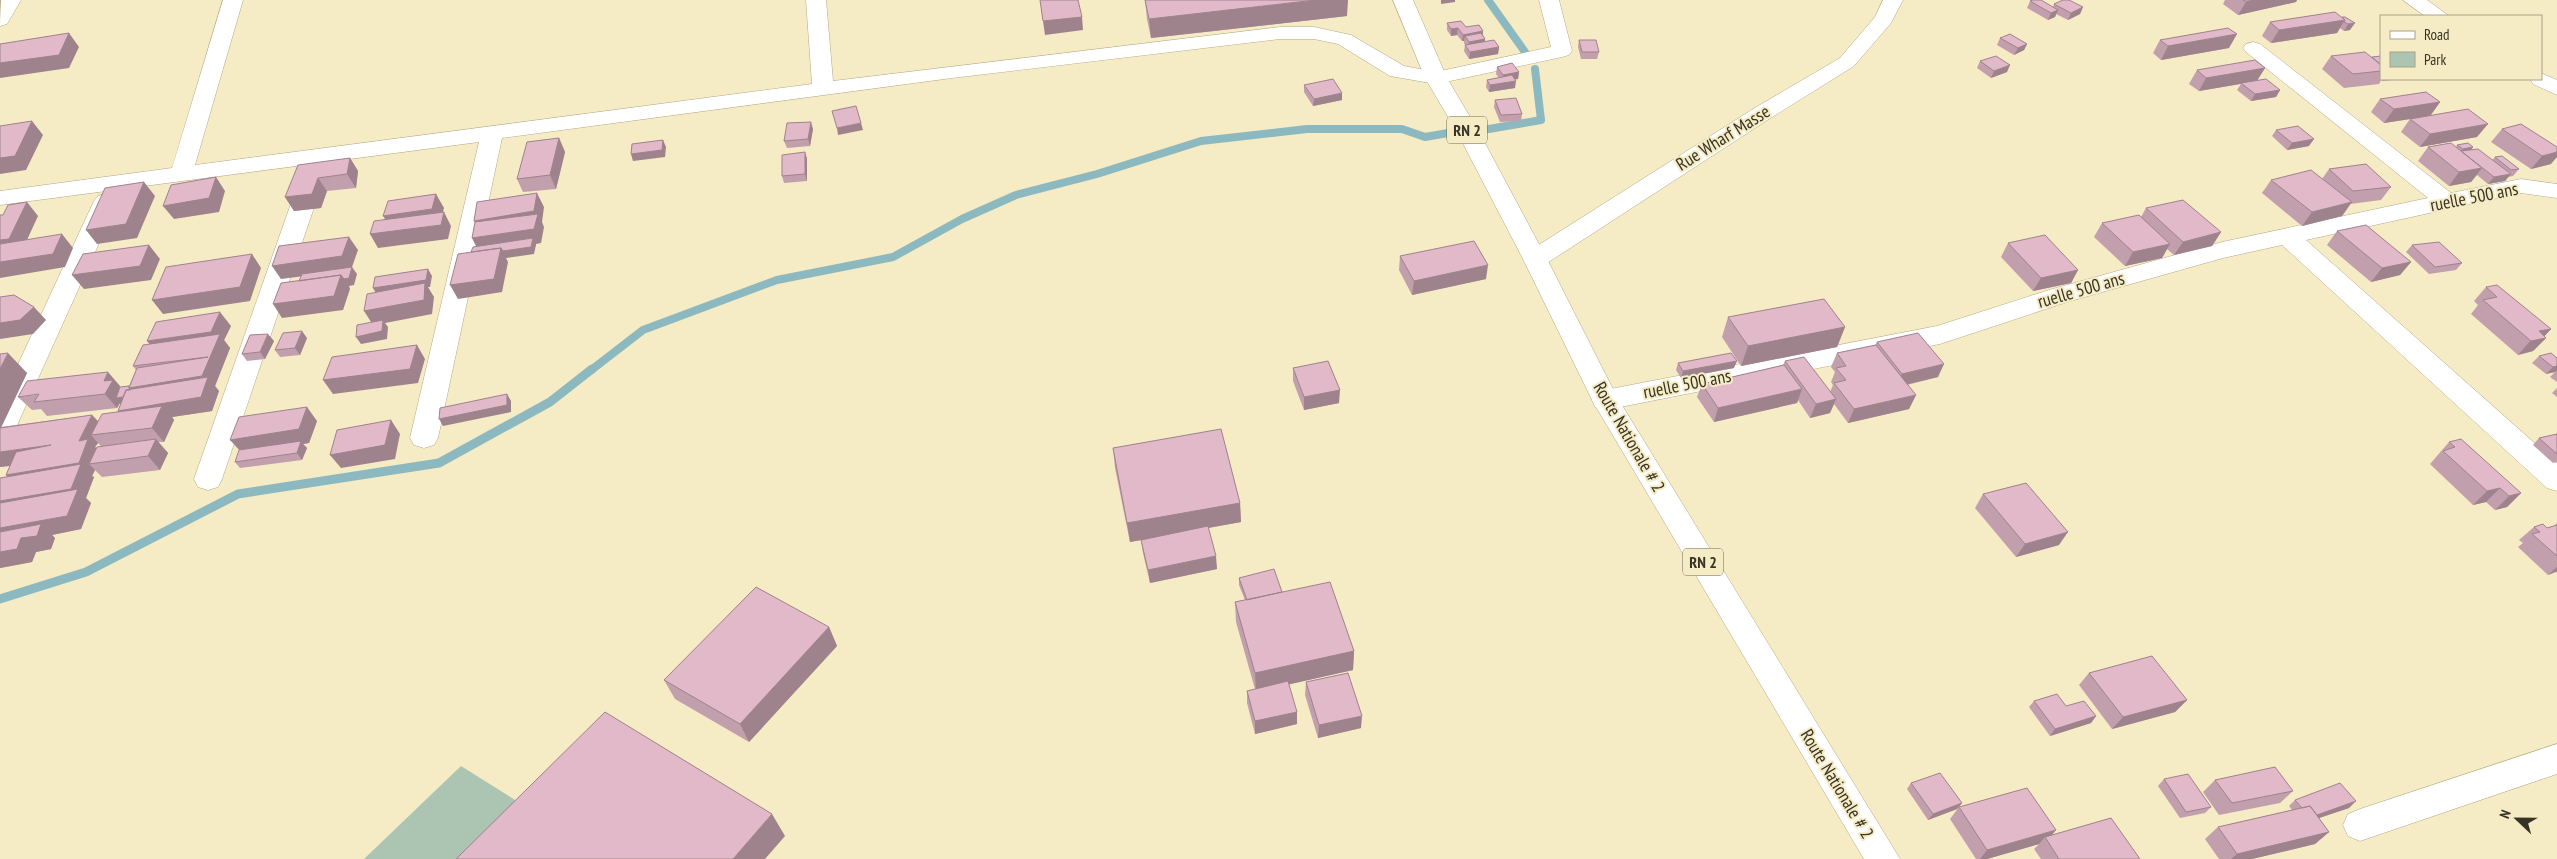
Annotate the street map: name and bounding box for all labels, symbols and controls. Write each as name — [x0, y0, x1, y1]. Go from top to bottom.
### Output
legend — [2380, 15, 2542, 80]
text: Road — [2424, 25, 2450, 44]
text: Park — [2424, 50, 2446, 69]
street label: Rue Wharf Masse — [1672, 100, 1774, 175]
road number: RN 2 — [1447, 116, 1487, 144]
street label: ruelle 500 ans — [2428, 177, 2520, 216]
street label: ruelle 500 ans — [2035, 266, 2127, 313]
street label: ruelle 500 ans — [1641, 364, 1733, 403]
street label: Route Nationale # 2 — [1589, 377, 1670, 496]
road number: RN 2 — [1683, 548, 1723, 576]
street label: Route Nationale # 2 — [1796, 725, 1879, 843]
north arrow — [2492, 794, 2542, 844]
text: N — [2495, 807, 2515, 821]

